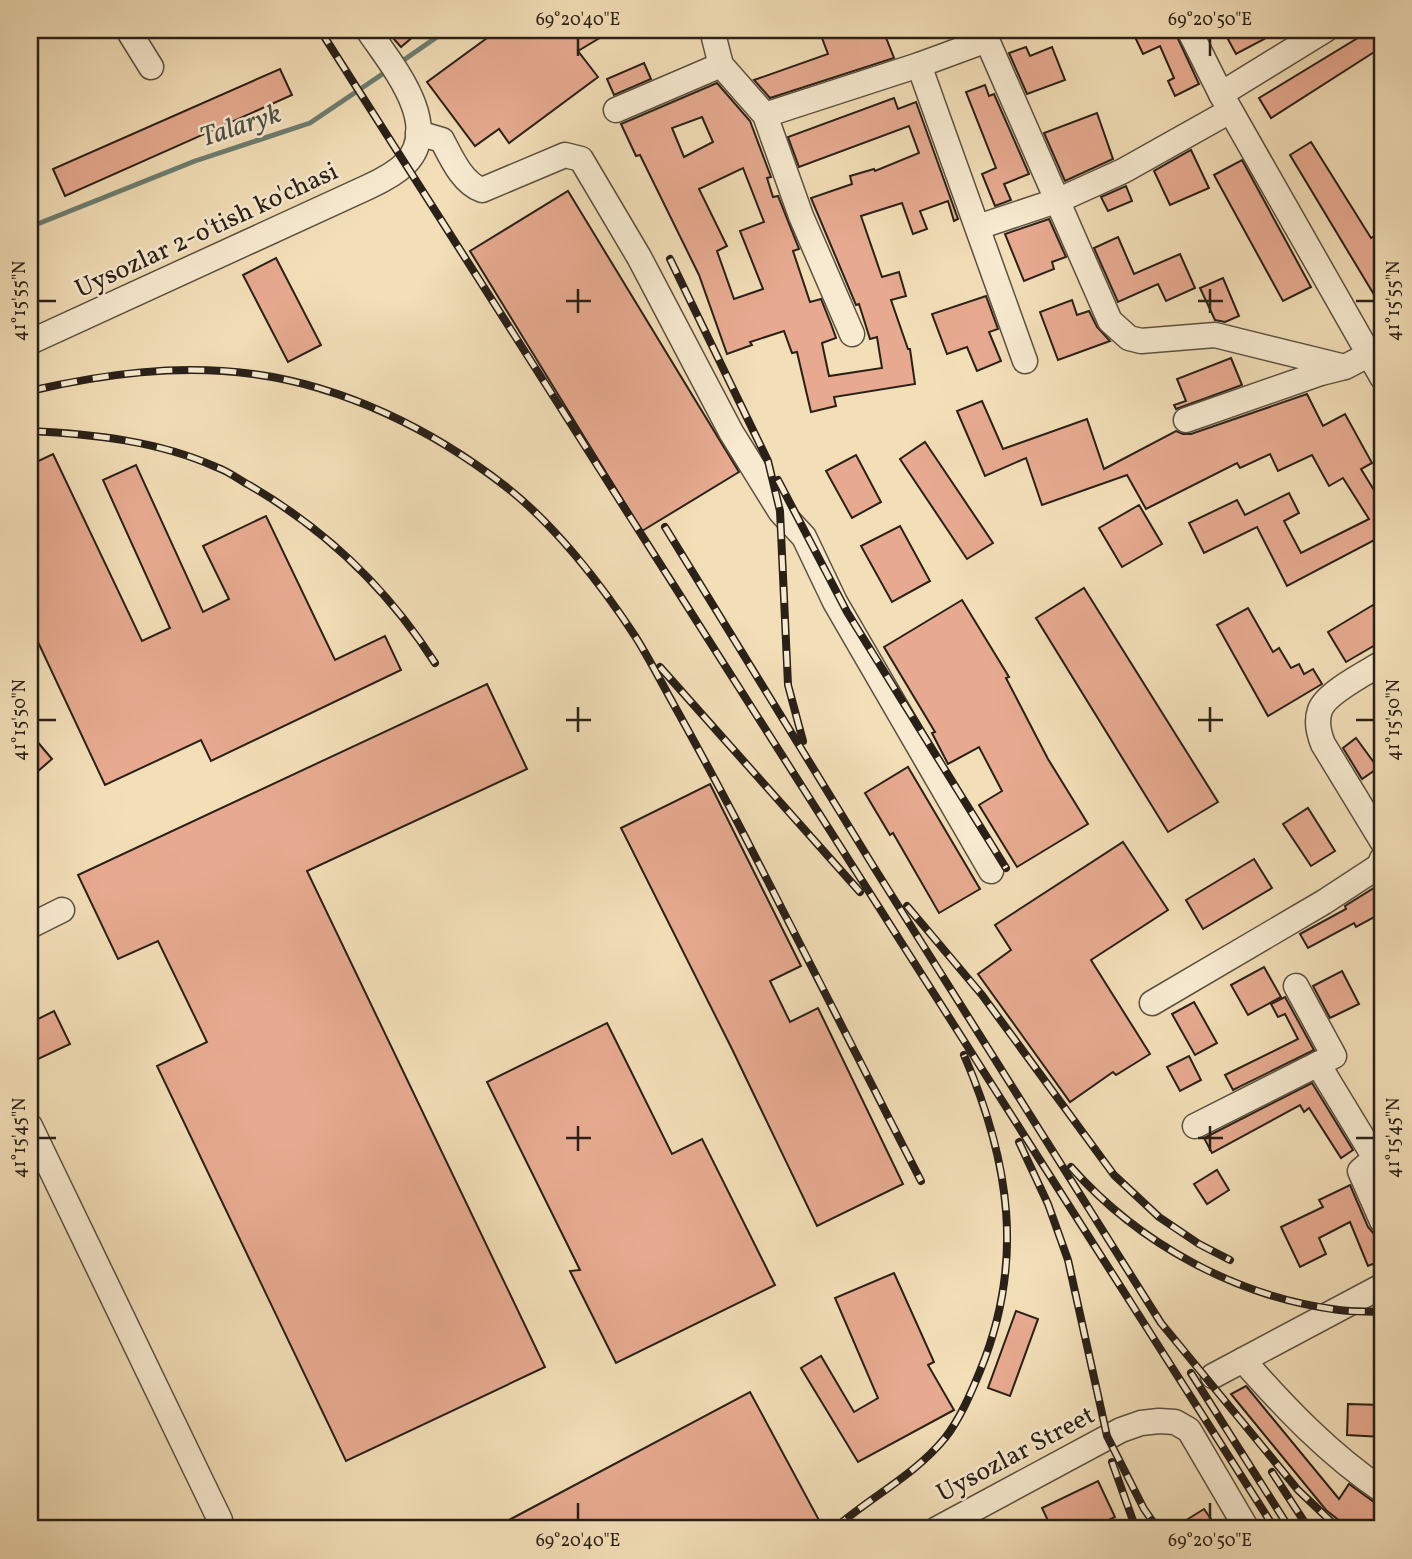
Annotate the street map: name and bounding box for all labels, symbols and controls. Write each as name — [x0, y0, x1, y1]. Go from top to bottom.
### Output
text: 69°20'40"E — [536, 8, 620, 33]
text: 69°20'50"E — [1168, 8, 1252, 33]
water label: Talaryk — [195, 95, 287, 158]
street label: Uysozlar 2-o'tish ko'chasi — [69, 154, 344, 308]
text: 41°15'55"N — [8, 261, 33, 341]
text: 41°15'55"N — [1382, 261, 1407, 341]
text: 41°15'50"N — [8, 679, 33, 761]
text: 41°15'50"N — [1382, 679, 1407, 761]
text: 41°15'45"N — [8, 1098, 33, 1178]
text: 41°15'45"N — [1382, 1098, 1407, 1178]
street label: Uysozlar Street — [930, 1398, 1101, 1512]
text: 69°20'40"E — [536, 1529, 620, 1554]
text: 69°20'50"E — [1168, 1529, 1252, 1554]

